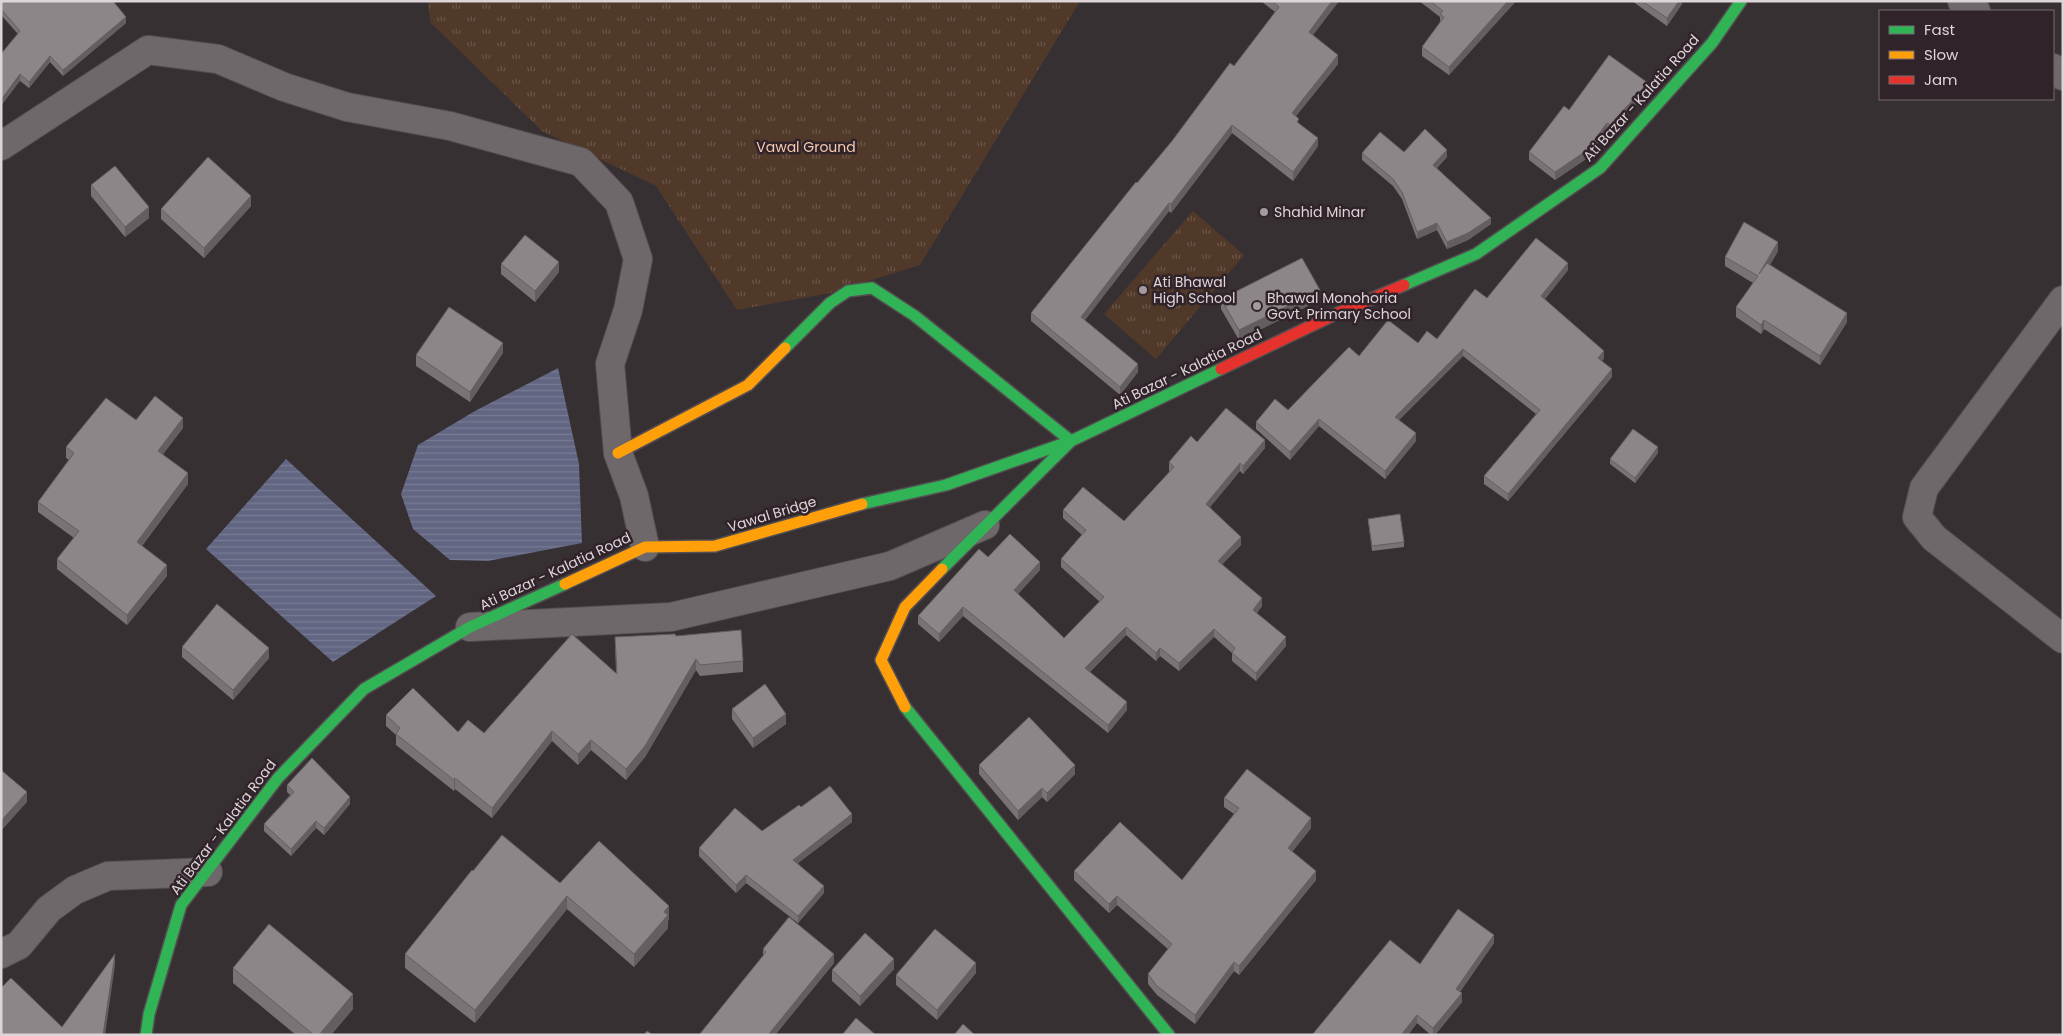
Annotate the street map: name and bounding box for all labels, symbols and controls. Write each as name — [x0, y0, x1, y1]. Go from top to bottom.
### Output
legend — [1879, 10, 2054, 100]
text: Fast — [1924, 19, 1955, 40]
street label: Ati Bazar - Kalatia Road — [1578, 30, 1704, 166]
text: Slow — [1924, 44, 1959, 65]
text: Jam — [1924, 69, 1958, 90]
park label: Vawal Ground — [756, 137, 856, 157]
place label: Shahid Minar — [1274, 202, 1365, 222]
marker: Shahid Minar — [1258, 206, 1270, 218]
place label: Ati Bhawal High School — [1153, 272, 1235, 308]
marker: Ati Bhawal High School — [1137, 284, 1149, 296]
place label: Bhawal Monohoria Govt. Primary School — [1267, 288, 1411, 324]
marker: Bhawal Monohoria Govt. Primary School — [1251, 300, 1263, 312]
street label: Ati Bazar - Kalatia Road — [1109, 324, 1265, 414]
street label: Vawal Bridge — [725, 491, 819, 537]
street label: Ati Bazar - Kalatia Road — [476, 527, 634, 615]
street label: Ati Bazar - Kalatia Road — [165, 755, 281, 899]

